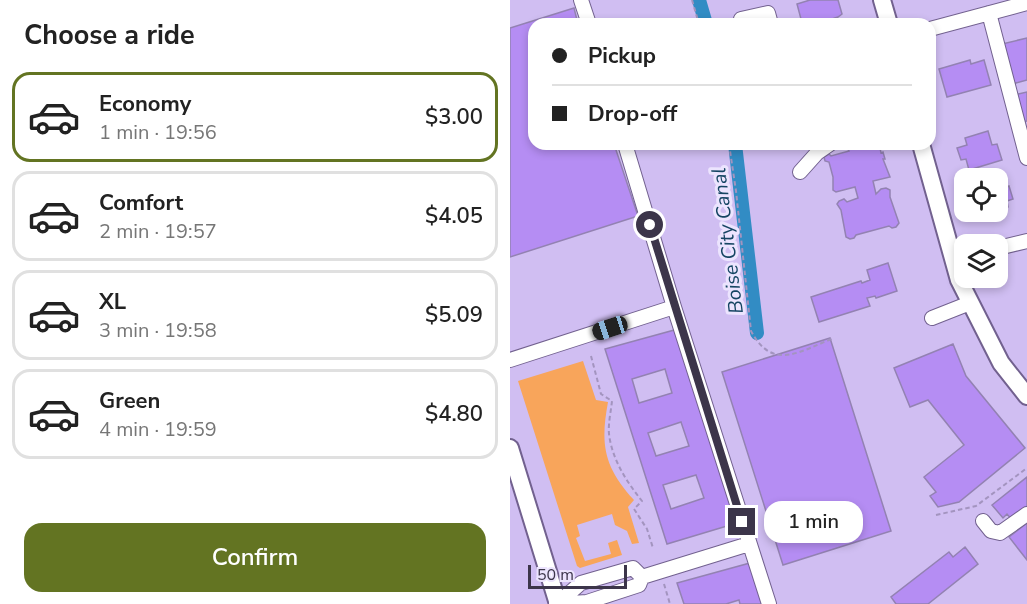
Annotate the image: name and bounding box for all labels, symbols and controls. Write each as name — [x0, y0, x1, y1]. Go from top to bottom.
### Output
text: Choose a ride — [24, 17, 195, 54]
text: Pickup — [588, 41, 656, 71]
text: Economy — [99, 89, 191, 119]
icon: car — [27, 90, 81, 144]
text: Drop-off — [588, 99, 677, 129]
text: $3.00 — [425, 102, 483, 132]
text: 1 min · 19:56 — [99, 119, 217, 146]
water label: Boise City Canal — [705, 166, 750, 316]
map controls — [954, 168, 1008, 288]
button: locate — [954, 168, 1008, 222]
text: Comfort — [99, 188, 183, 218]
icon: car — [27, 189, 81, 243]
text: $4.05 — [425, 201, 483, 231]
route start — [636, 211, 663, 238]
text: 2 min · 19:57 — [99, 218, 217, 245]
button: layers — [954, 234, 1008, 288]
text: XL — [99, 287, 126, 317]
icon: car — [27, 288, 81, 342]
text: $5.09 — [425, 300, 483, 330]
car — [590, 314, 630, 342]
text: 3 min · 19:58 — [99, 317, 217, 344]
text: Green — [99, 386, 160, 416]
icon: car — [27, 387, 81, 441]
text: $4.80 — [425, 399, 483, 429]
text: 4 min · 19:59 — [99, 416, 217, 443]
callout: 1 min — [763, 501, 862, 543]
route end — [728, 508, 755, 535]
text: 1 min — [788, 508, 839, 535]
button: Confirm — [24, 523, 486, 592]
scale bar — [528, 562, 627, 590]
text: 50 m — [537, 564, 574, 586]

